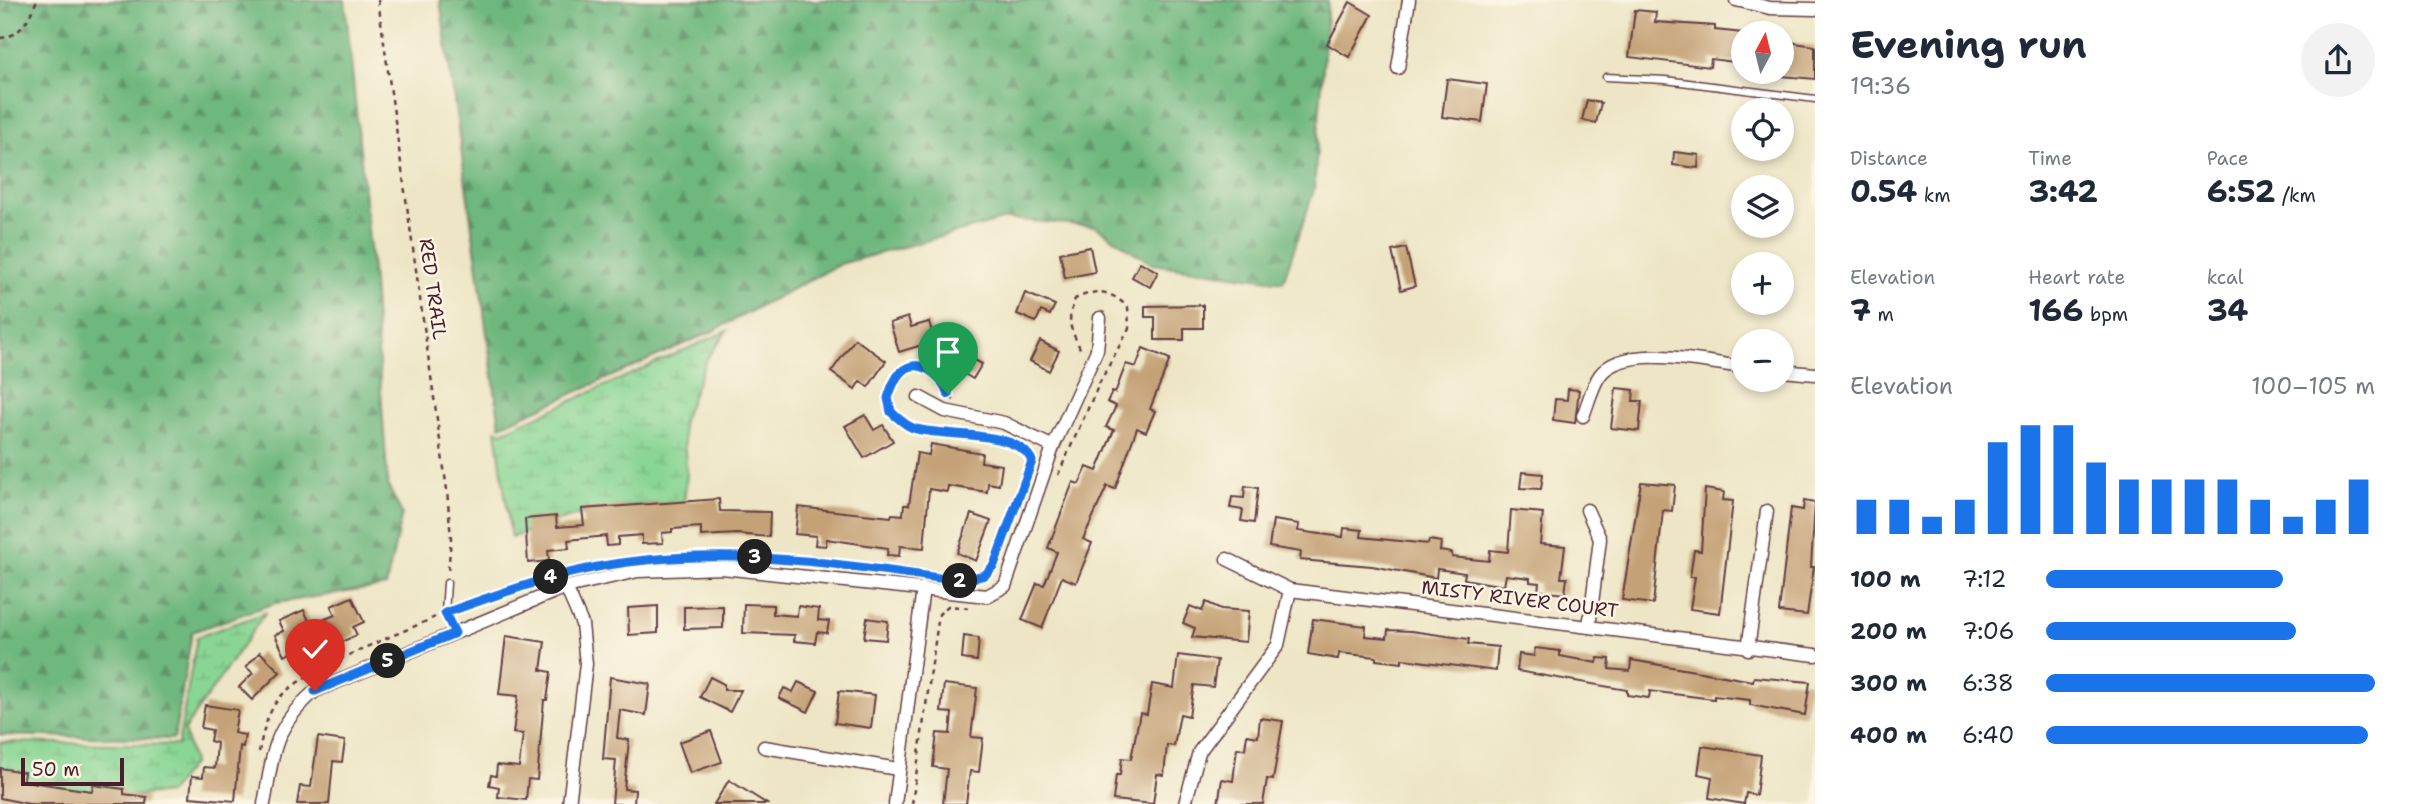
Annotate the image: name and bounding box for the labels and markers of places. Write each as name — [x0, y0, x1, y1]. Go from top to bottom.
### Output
pin — [918, 322, 978, 394]
pin: 3 — [738, 540, 772, 574]
pin: 4 — [534, 560, 568, 594]
pin: 2 — [942, 564, 978, 598]
pin — [285, 619, 345, 691]
pin: 5 — [370, 644, 406, 678]

